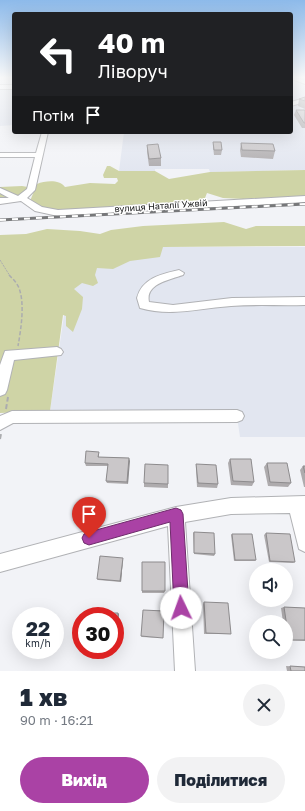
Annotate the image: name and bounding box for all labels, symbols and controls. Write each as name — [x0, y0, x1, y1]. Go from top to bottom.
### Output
text: 40 m — [98, 26, 165, 59]
icon: left — [32, 28, 84, 80]
text: Ліворуч — [98, 60, 168, 82]
icon: arrive — [82, 104, 104, 126]
text: Потім — [32, 106, 74, 124]
street label: вулиця Наталії Ужвій — [114, 197, 208, 214]
pin — [72, 497, 106, 538]
icon: arrive — [78, 503, 100, 525]
map controls — [249, 563, 293, 659]
button: sound — [249, 563, 293, 607]
position arrow — [160, 587, 202, 629]
speed limit sign: 30 — [72, 607, 124, 659]
button: search — [249, 615, 293, 659]
text: 22 — [26, 616, 50, 640]
text: km/h — [25, 637, 51, 649]
text: 1 хв — [20, 682, 67, 711]
button: close — [243, 684, 285, 726]
text: 90 m · 16:21 — [20, 712, 93, 728]
button: Вихід — [20, 757, 149, 803]
button: Поділитися — [157, 757, 285, 803]

